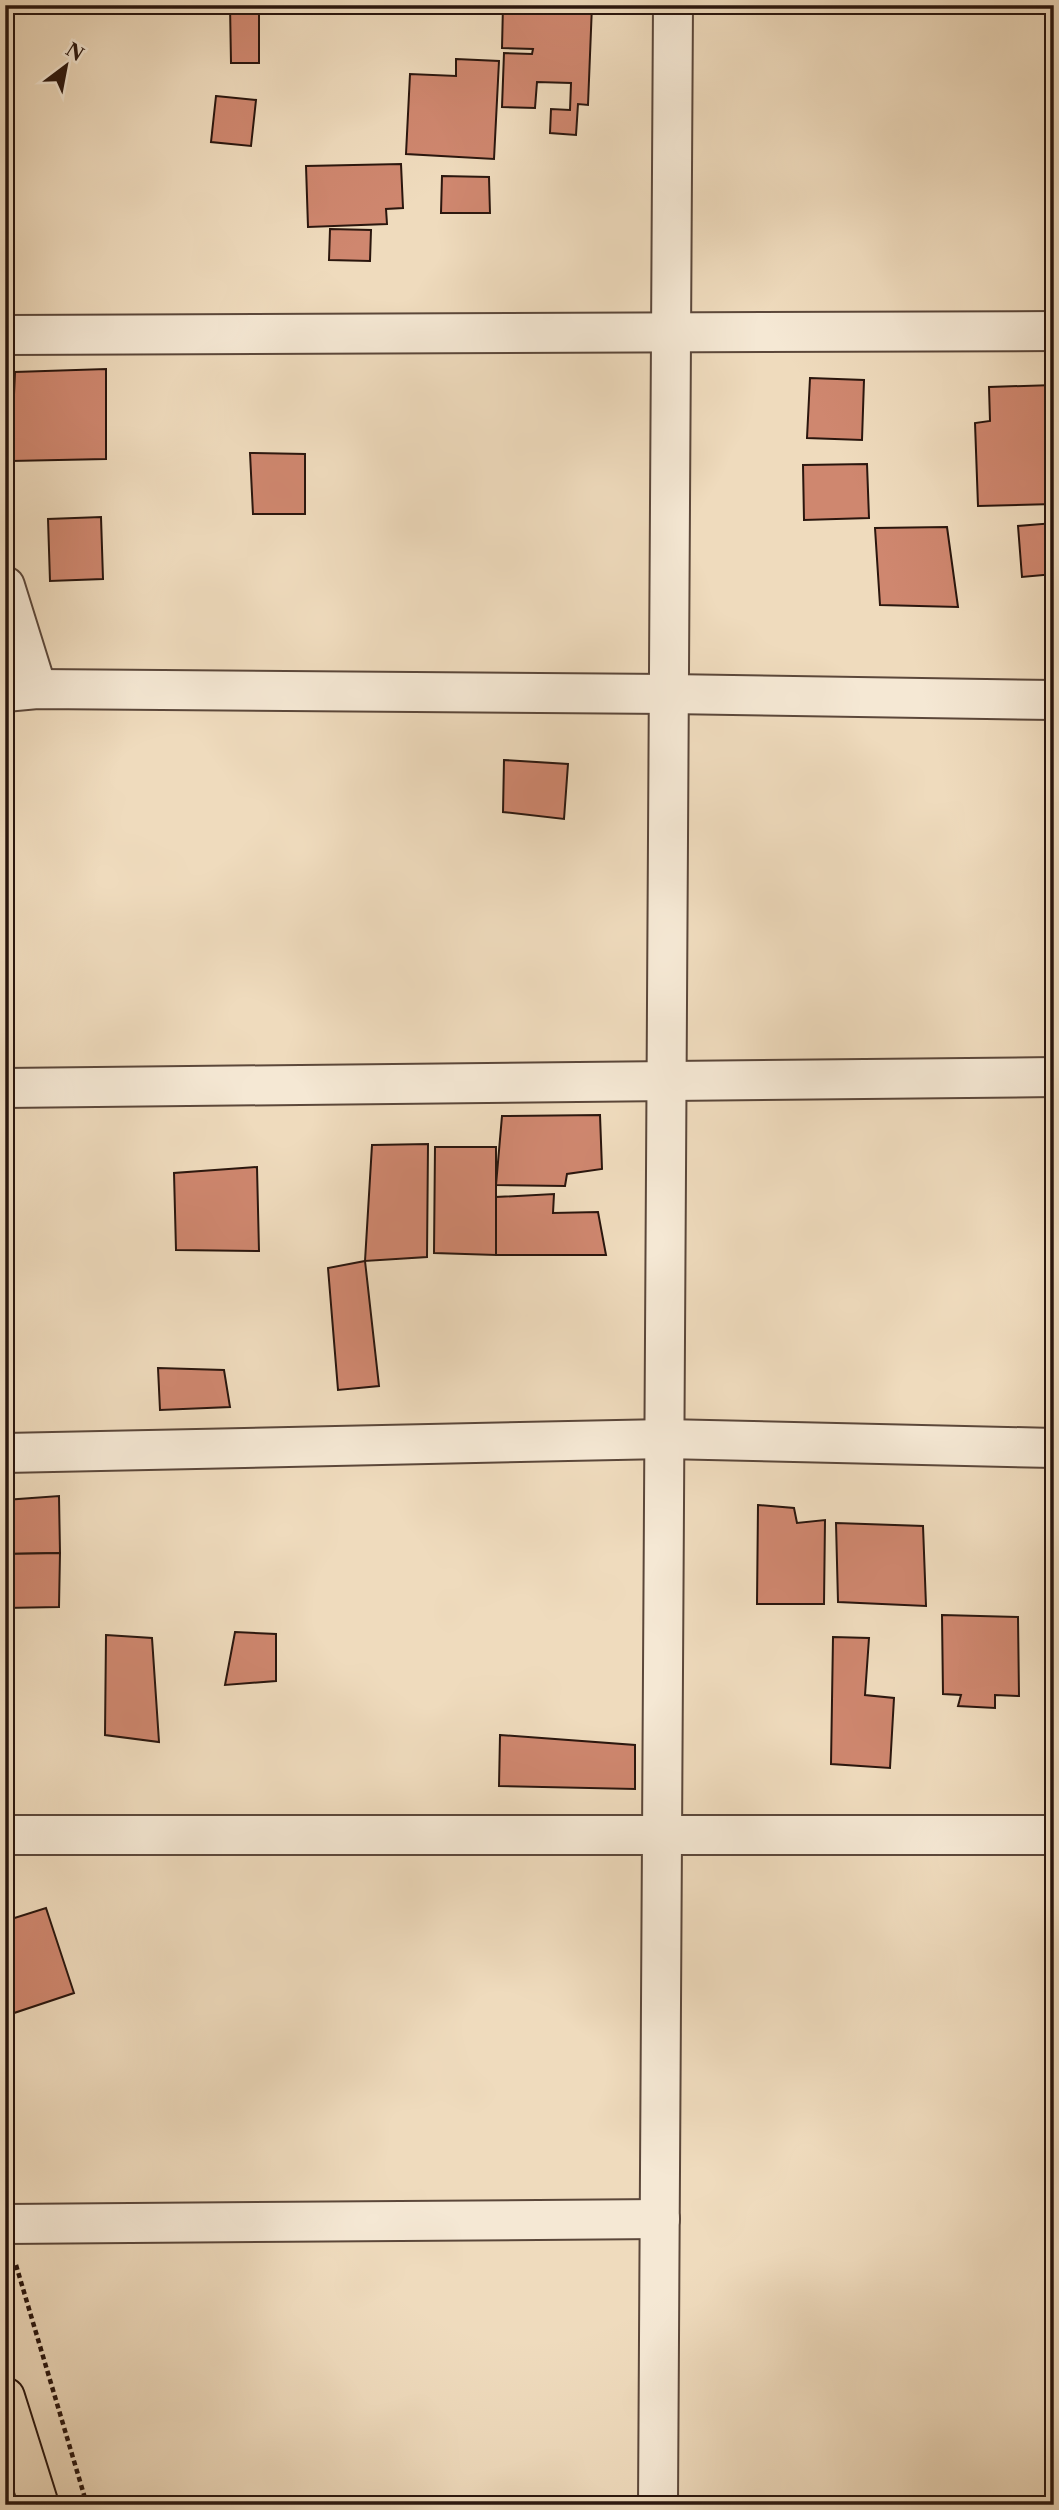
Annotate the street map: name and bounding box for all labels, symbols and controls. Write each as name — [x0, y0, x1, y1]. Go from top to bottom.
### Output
north arrow — [32, 32, 102, 102]
text: N — [62, 38, 88, 66]

